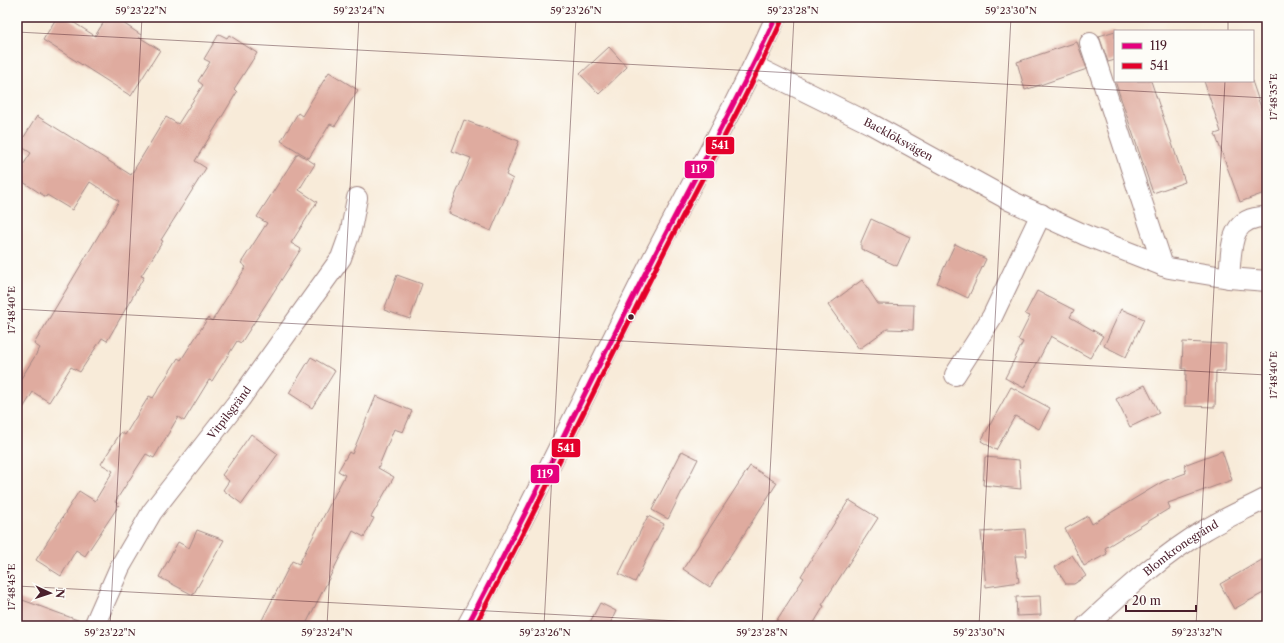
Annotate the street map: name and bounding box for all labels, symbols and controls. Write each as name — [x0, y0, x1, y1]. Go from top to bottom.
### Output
text: 59°23'22"N — [115, 4, 167, 17]
text: 59°23'24"N — [333, 4, 385, 17]
text: 59°23'26"N — [550, 4, 602, 17]
text: 59°23'28"N — [767, 4, 819, 17]
text: 59°23'30"N — [985, 4, 1037, 17]
legend — [1114, 30, 1254, 82]
text: 119 — [1150, 38, 1167, 53]
text: 541 — [1150, 58, 1169, 73]
text: 17°48'35"E — [1267, 73, 1280, 121]
street label: Backlöksvägen — [862, 115, 936, 164]
line badge: 541 — [705, 136, 735, 155]
text: 541 — [711, 138, 729, 152]
line badge: 119 — [684, 160, 715, 179]
text: 119 — [691, 162, 708, 176]
text: 17°48'40"E — [5, 286, 18, 334]
unlabelled marker — [626, 312, 636, 322]
text: 17°48'40"E — [1267, 351, 1280, 399]
street label: Vitpilsgränd — [204, 383, 254, 443]
line badge: 541 — [551, 438, 581, 458]
text: 541 — [557, 441, 575, 455]
line badge: 119 — [530, 464, 560, 484]
text: 119 — [537, 467, 554, 481]
street label: Blomkronegränd — [1140, 517, 1221, 579]
text: 17°48'45"E — [5, 563, 18, 610]
north arrow — [30, 573, 70, 613]
scale bar — [1126, 587, 1196, 613]
text: N — [53, 588, 67, 599]
text: 20 m — [1132, 593, 1161, 608]
text: 59°23'22"N — [84, 626, 136, 639]
text: 59°23'24"N — [301, 626, 353, 639]
text: 59°23'26"N — [519, 626, 571, 639]
text: 59°23'28"N — [736, 626, 788, 639]
text: 59°23'30"N — [953, 626, 1005, 639]
text: 59°23'32"N — [1171, 626, 1223, 639]

